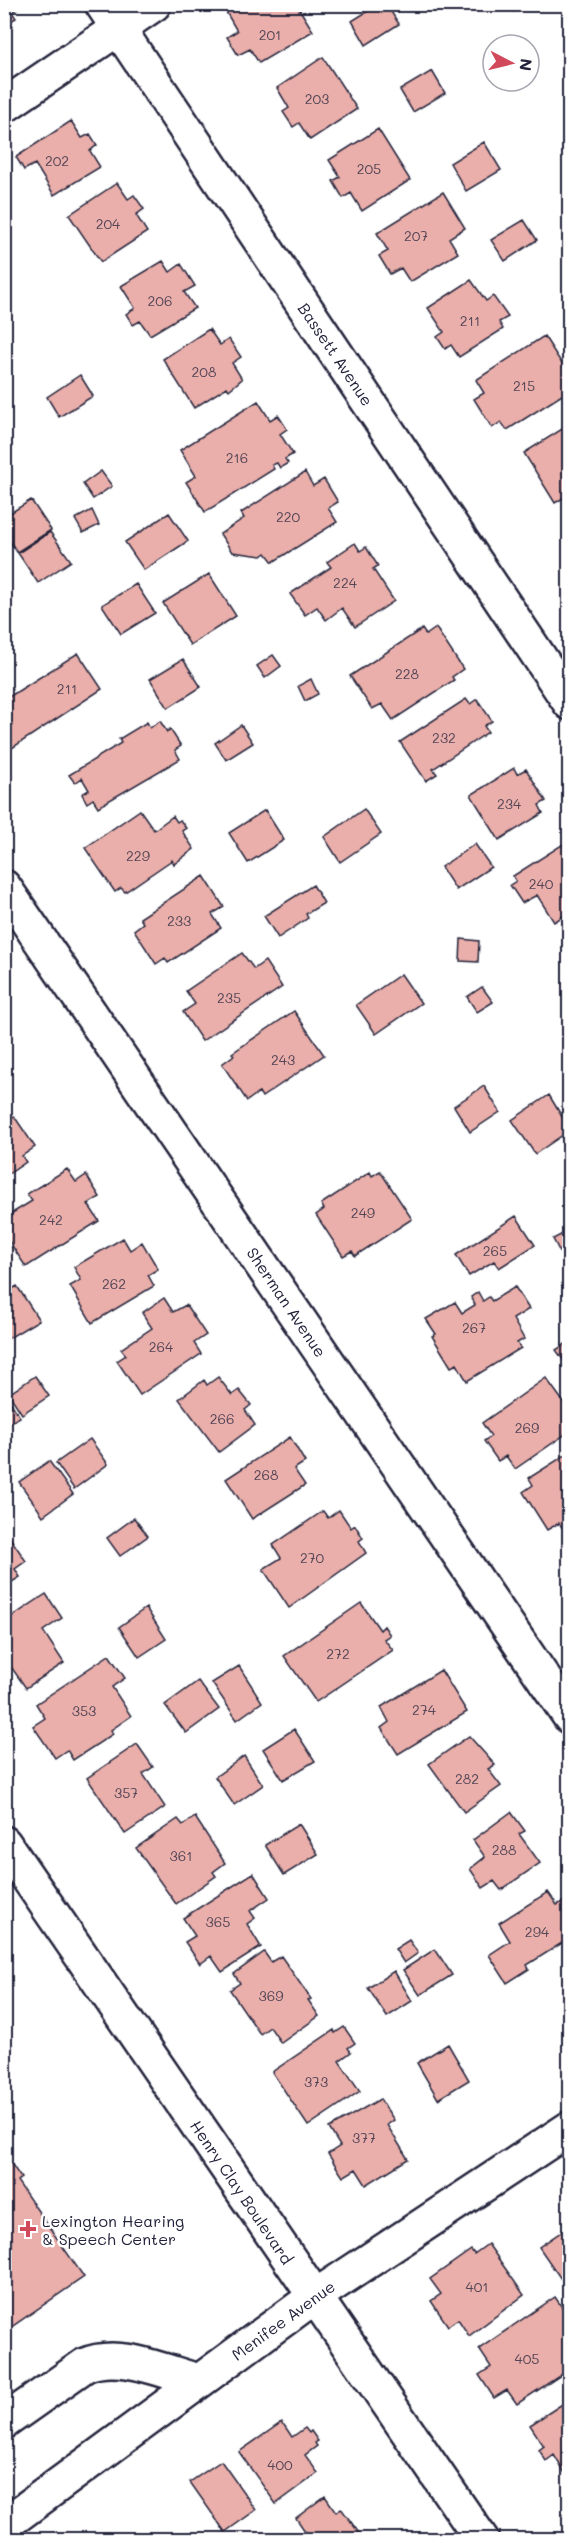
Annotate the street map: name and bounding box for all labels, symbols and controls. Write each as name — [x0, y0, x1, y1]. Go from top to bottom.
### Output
house number: 201 — [259, 25, 281, 44]
north arrow — [481, 33, 541, 93]
text: N — [515, 58, 538, 72]
house number: 203 — [305, 89, 329, 108]
house number: 202 — [45, 151, 69, 170]
house number: 205 — [357, 159, 381, 178]
house number: 204 — [96, 214, 121, 233]
house number: 207 — [404, 226, 428, 245]
house number: 206 — [148, 291, 172, 310]
street label: Bassett Avenue — [294, 298, 378, 410]
house number: 211 — [460, 311, 480, 330]
house number: 208 — [192, 362, 216, 381]
house number: 215 — [513, 376, 535, 395]
house number: 216 — [226, 448, 248, 467]
house number: 220 — [276, 507, 300, 526]
house number: 224 — [333, 573, 358, 592]
house number: 228 — [395, 664, 419, 683]
house number: 211 — [57, 679, 77, 698]
house number: 232 — [432, 728, 456, 747]
house number: 234 — [497, 794, 522, 813]
house number: 229 — [126, 846, 150, 865]
house number: 240 — [529, 874, 554, 893]
house number: 233 — [167, 911, 191, 930]
house number: 235 — [217, 988, 241, 1007]
house number: 243 — [271, 1050, 295, 1069]
house number: 249 — [351, 1203, 375, 1222]
house number: 242 — [39, 1210, 63, 1229]
house number: 265 — [483, 1241, 507, 1260]
street label: Sherman Avenue — [242, 1243, 332, 1361]
house number: 262 — [102, 1274, 126, 1293]
house number: 267 — [462, 1318, 486, 1337]
house number: 264 — [149, 1337, 174, 1356]
house number: 266 — [210, 1409, 234, 1428]
house number: 269 — [515, 1418, 539, 1437]
house number: 268 — [254, 1465, 278, 1484]
house number: 270 — [300, 1548, 324, 1567]
house number: 272 — [326, 1644, 350, 1663]
house number: 274 — [412, 1700, 437, 1719]
house number: 353 — [72, 1701, 96, 1720]
house number: 282 — [455, 1769, 479, 1788]
house number: 357 — [114, 1783, 138, 1802]
house number: 288 — [492, 1840, 516, 1859]
house number: 361 — [170, 1846, 192, 1865]
house number: 365 — [206, 1912, 230, 1931]
house number: 294 — [525, 1922, 550, 1941]
house number: 369 — [259, 1986, 283, 2005]
house number: 373 — [304, 2072, 328, 2091]
street label: Henry Clay Boulevard — [186, 2116, 298, 2268]
house number: 377 — [352, 2128, 376, 2147]
place label: Lexington Hearing & Speech Center — [42, 2210, 184, 2249]
marker: Lexington Hearing & Speech Center — [19, 2220, 37, 2238]
street label: Menifee Avenue — [227, 2275, 339, 2365]
house number: 401 — [465, 2277, 489, 2296]
house number: 405 — [514, 2349, 540, 2368]
house number: 400 — [267, 2455, 293, 2474]

